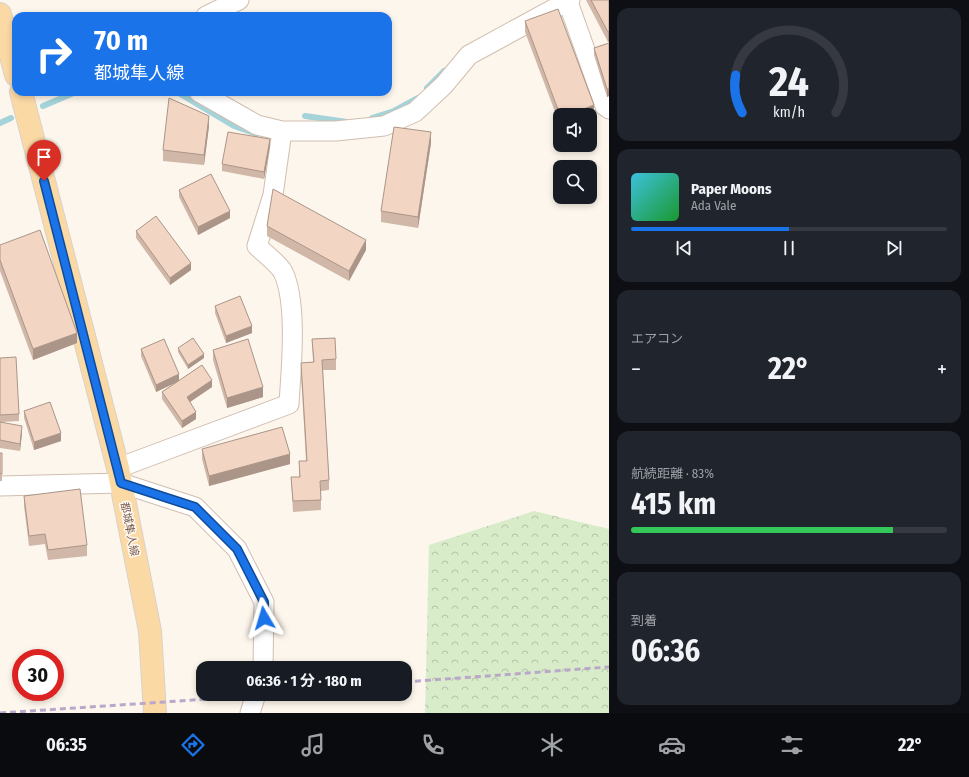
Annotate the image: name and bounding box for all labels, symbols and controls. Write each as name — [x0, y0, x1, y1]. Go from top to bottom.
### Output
text: 70 m — [94, 24, 148, 57]
icon: right — [28, 28, 80, 80]
text: 24 — [768, 56, 809, 106]
text: 都城隼人線 — [94, 62, 184, 84]
text: km/h — [773, 103, 805, 120]
map controls — [553, 108, 597, 204]
button: sound — [553, 108, 597, 152]
pin — [27, 140, 61, 181]
icon: arrive — [33, 146, 55, 168]
button: search — [553, 160, 597, 204]
text: Paper Moons — [691, 180, 772, 198]
text: Ada Vale — [691, 198, 736, 213]
icon: previous — [673, 237, 695, 259]
icon: pause — [778, 237, 800, 259]
icon: next — [883, 237, 905, 259]
text: エアコン — [631, 331, 683, 346]
text: 22° — [768, 351, 810, 387]
text: − — [631, 356, 641, 383]
text: + — [937, 356, 947, 383]
text: 航続距離 · 83% — [631, 466, 714, 481]
text: 415 km — [631, 486, 716, 522]
street label: 都城隼人線 — [118, 501, 141, 557]
position arrow — [243, 597, 285, 639]
text: 到着 — [631, 613, 657, 628]
text: 06:36 — [631, 633, 700, 669]
speed limit sign: 30 — [12, 649, 64, 701]
text: 06:36 · 1 分 · 180 m — [246, 672, 362, 690]
icon: directions — [179, 731, 207, 759]
icon: music — [299, 731, 327, 759]
icon: phone — [419, 731, 447, 759]
icon: climate — [538, 731, 566, 759]
icon: car — [658, 731, 686, 759]
icon: filters — [778, 731, 806, 759]
text: 06:35 — [46, 734, 87, 756]
text: 22° — [898, 734, 923, 756]

